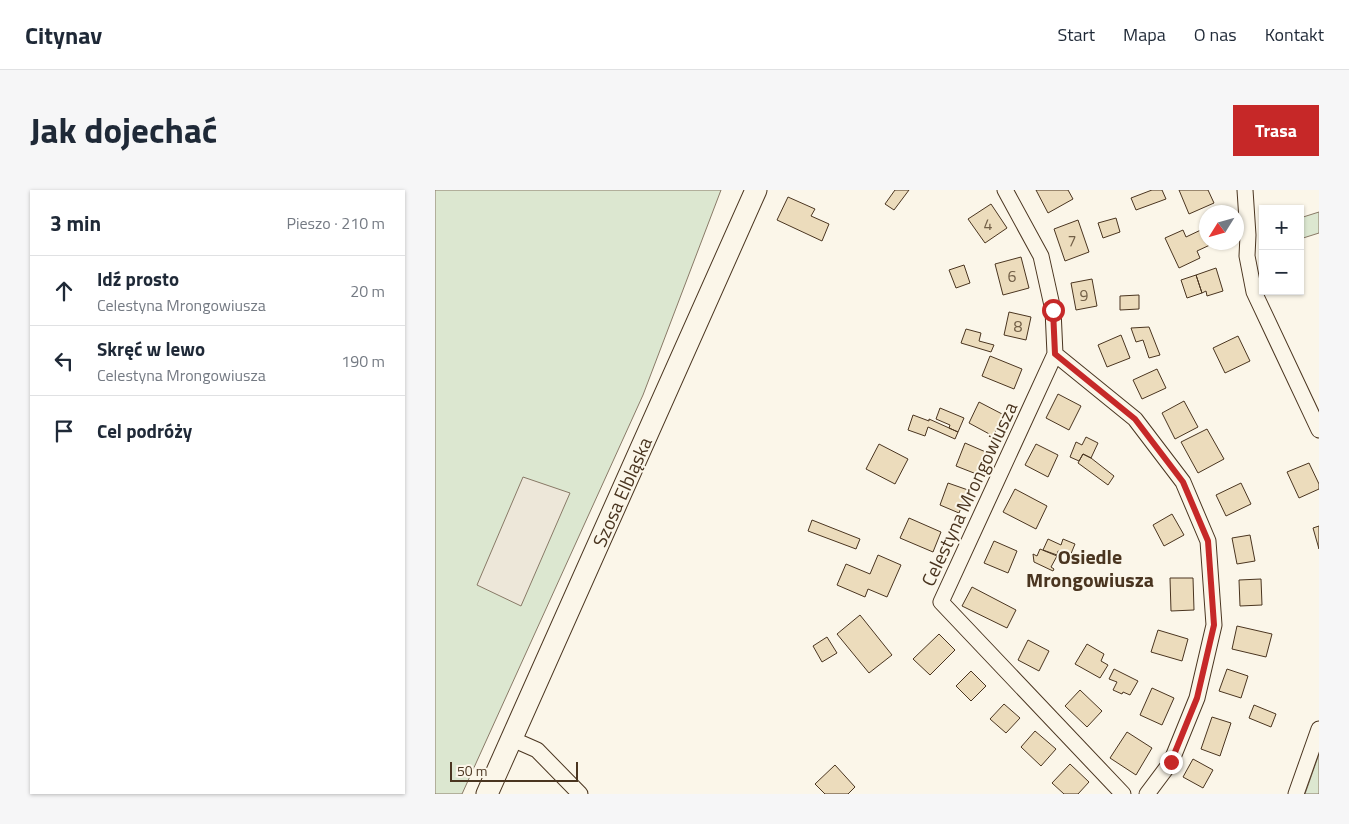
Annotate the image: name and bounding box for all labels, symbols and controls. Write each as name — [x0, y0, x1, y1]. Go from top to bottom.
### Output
text: Citynav — [25, 17, 102, 53]
text: Start — [1058, 21, 1095, 48]
text: Mapa — [1123, 21, 1166, 48]
text: O nas — [1194, 21, 1237, 48]
text: Kontakt — [1265, 21, 1324, 48]
text: Jak dojechać — [30, 103, 217, 157]
button: Trasa — [1233, 105, 1319, 156]
north arrow — [1199, 205, 1244, 250]
map controls — [1259, 205, 1304, 295]
button: + — [1259, 205, 1304, 250]
text: 3 min — [50, 207, 101, 239]
text: Pieszo · 210 m — [287, 211, 385, 235]
house number: 4 — [984, 212, 993, 236]
house number: 7 — [1068, 228, 1076, 252]
button: − — [1259, 250, 1304, 295]
text: Idź prosto — [97, 264, 179, 293]
house number: 6 — [1008, 264, 1017, 288]
icon: ahead — [50, 277, 78, 305]
text: 20 m — [350, 279, 385, 303]
house number: 9 — [1080, 283, 1089, 307]
text: Celestyna Mrongowiusza — [97, 293, 266, 317]
route start — [1042, 299, 1065, 322]
house number: 8 — [1014, 314, 1023, 338]
text: Skręć w lewo — [97, 334, 205, 363]
icon: left — [50, 347, 78, 375]
text: 190 m — [341, 349, 385, 373]
text: Celestyna Mrongowiusza — [97, 363, 266, 387]
street label: Celestyna Mrongowiusza — [913, 396, 1024, 591]
text: Cel podróży — [97, 416, 192, 445]
icon: arrive — [50, 417, 78, 445]
street label: Szosa Elbląska — [584, 432, 659, 551]
district label: Osiedle Mrongowiusza — [1026, 541, 1154, 595]
route end — [1160, 751, 1183, 774]
scale bar — [450, 759, 577, 782]
text: 50 m — [457, 760, 487, 781]

